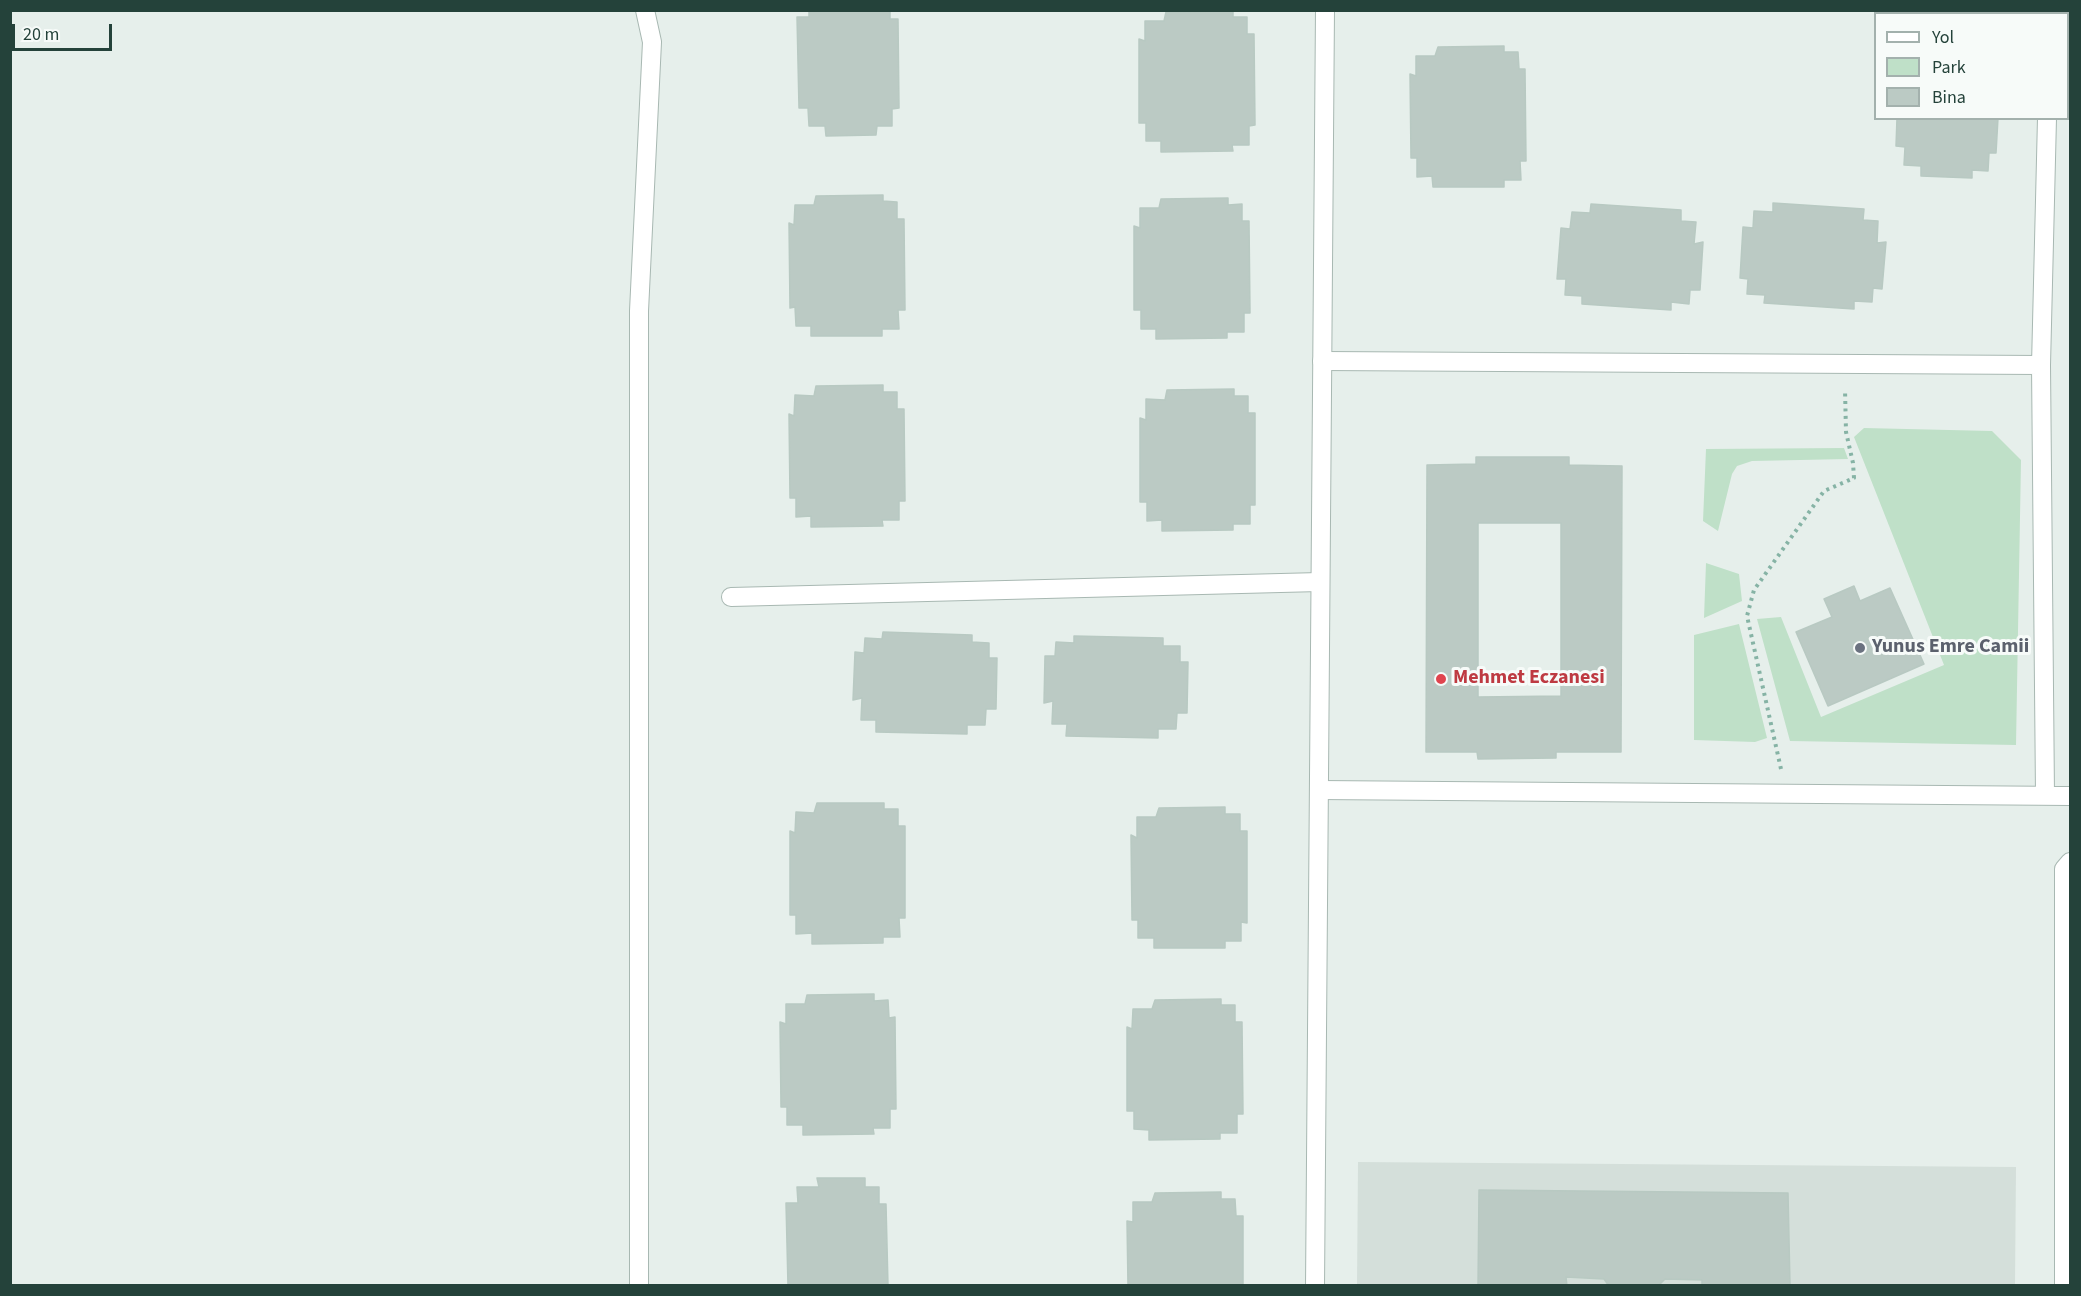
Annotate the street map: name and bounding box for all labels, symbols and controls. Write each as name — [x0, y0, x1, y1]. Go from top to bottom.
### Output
scale bar — [15, 12, 116, 50]
legend — [1874, 12, 2069, 120]
text: 20 m — [23, 22, 59, 47]
text: Yol — [1932, 25, 1954, 50]
text: Park — [1932, 55, 1966, 80]
text: Bina — [1932, 85, 1966, 110]
place label: Yunus Emre Camii — [1872, 636, 2029, 660]
marker: Yunus Emre Camii — [1853, 641, 1867, 655]
place label: Mehmet Eczanesi — [1453, 667, 1605, 691]
marker: Mehmet Eczanesi — [1434, 672, 1448, 686]

